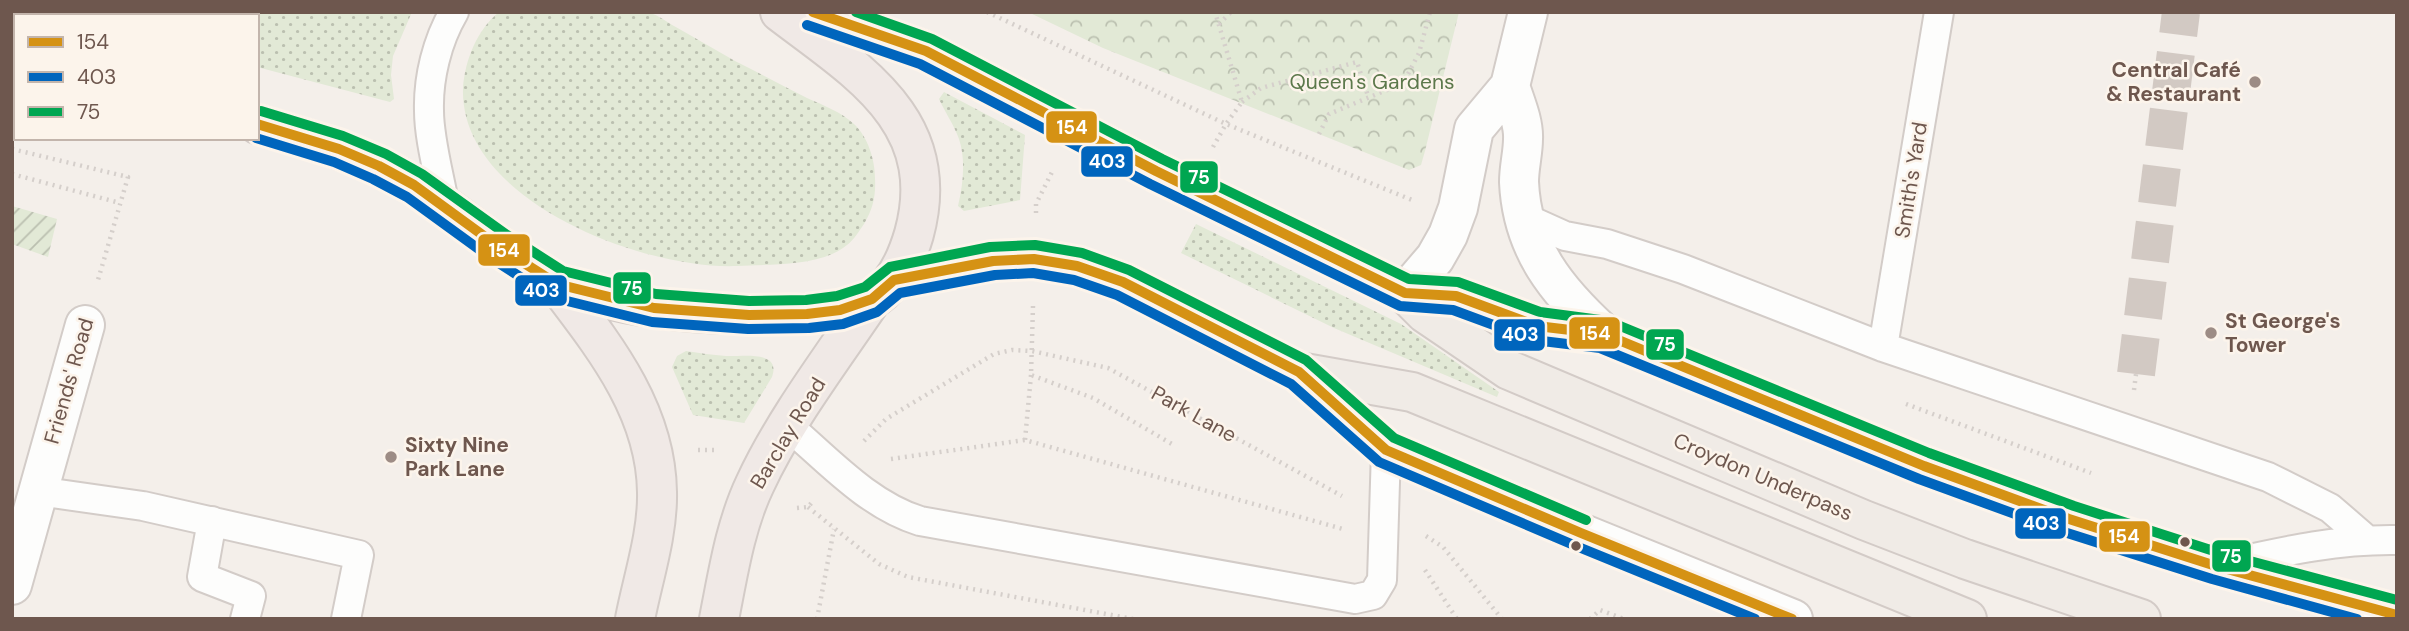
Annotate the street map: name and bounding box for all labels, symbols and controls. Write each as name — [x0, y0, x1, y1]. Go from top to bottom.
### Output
legend — [14, 14, 259, 140]
text: 154 — [77, 28, 109, 56]
place label: Central Café & Restaurant — [2106, 56, 2241, 108]
text: 403 — [77, 63, 117, 91]
park label: Queen's Gardens — [1289, 68, 1455, 96]
marker: Central Café & Restaurant — [2247, 74, 2263, 90]
text: 75 — [77, 98, 100, 126]
line badge: 154 — [1045, 110, 1098, 144]
text: 154 — [1056, 115, 1088, 140]
street label: Smith's Yard — [1888, 120, 1934, 240]
line badge: 403 — [1080, 145, 1134, 178]
text: 403 — [1088, 149, 1126, 174]
line badge: 75 — [1179, 160, 1219, 194]
text: 75 — [1188, 165, 1210, 190]
line badge: 154 — [477, 233, 531, 267]
text: 154 — [488, 238, 520, 263]
line badge: 75 — [612, 271, 652, 305]
line badge: 403 — [514, 274, 568, 307]
text: 75 — [621, 276, 643, 301]
text: 403 — [522, 278, 560, 303]
place label: St George's Tower — [2225, 307, 2341, 359]
street label: Friends' Road — [38, 315, 100, 447]
line badge: 154 — [1568, 316, 1621, 350]
line badge: 403 — [1493, 318, 1546, 352]
text: 154 — [1579, 321, 1611, 346]
text: 403 — [1501, 322, 1539, 347]
marker: St George's Tower — [2203, 325, 2219, 341]
line badge: 75 — [1645, 328, 1685, 361]
text: 75 — [1654, 332, 1676, 357]
street label: Barclay Road — [744, 372, 832, 494]
street label: Park Lane — [1146, 379, 1242, 449]
street label: Croydon Underpass — [1669, 427, 1857, 527]
place label: Sixty Nine Park Lane — [405, 431, 509, 483]
marker: Sixty Nine Park Lane — [383, 449, 399, 465]
line badge: 403 — [2014, 507, 2067, 540]
text: 403 — [2022, 511, 2060, 536]
line badge: 154 — [2098, 520, 2151, 553]
text: 154 — [2108, 524, 2140, 549]
unlabelled marker — [2178, 535, 2192, 549]
unlabelled marker — [1569, 539, 1583, 553]
line badge: 75 — [2211, 539, 2252, 573]
text: 75 — [2220, 544, 2242, 569]

